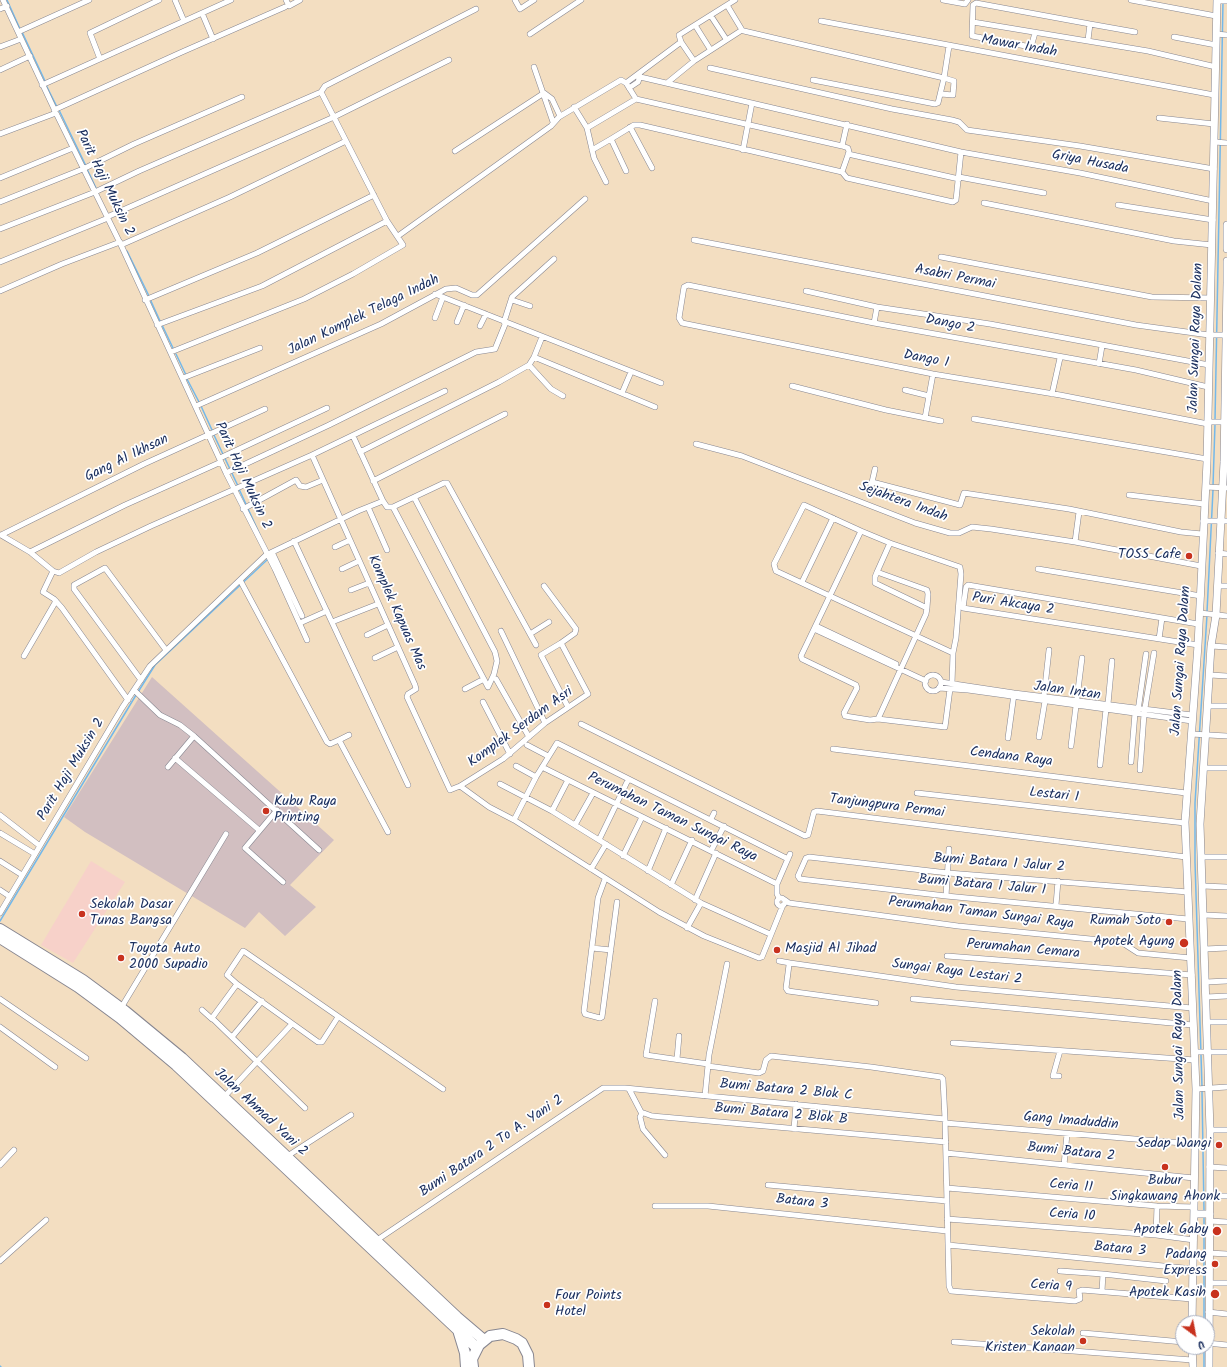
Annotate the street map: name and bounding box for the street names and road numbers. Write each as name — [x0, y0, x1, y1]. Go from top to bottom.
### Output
street label: Mawar Indah — [980, 32, 1058, 62]
street label: Parit Haji Muksin 2 — [71, 127, 137, 239]
street label: Griya Husada — [1050, 147, 1130, 179]
street label: Asabri Permai — [913, 262, 997, 294]
street label: Jalan Sungai Raya Dalam — [1186, 263, 1208, 413]
street label: Jalan Komplek Telaga Indah — [286, 272, 442, 360]
street label: Dango 2 — [924, 312, 976, 338]
street label: Dango 1 — [902, 347, 950, 373]
street label: Parit Haji Muksin 2 — [210, 420, 274, 532]
street label: Gang Al Ikhsan — [83, 432, 171, 486]
street label: Sejahtera Indah — [857, 479, 949, 527]
street label: Komplek Kapuas Mas — [363, 553, 429, 673]
street label: Jalan Sungai Raya Dalam — [1168, 585, 1196, 737]
street label: Puri Akcaya 2 — [971, 590, 1055, 620]
street label: Jalan Intan — [1032, 679, 1102, 705]
street label: Komplek Serdam Asri — [465, 684, 577, 772]
street label: Parit Haji Muksin 2 — [35, 716, 109, 824]
street label: Cendana Raya — [969, 745, 1053, 771]
street label: Perumahan Taman Sungai Raya — [584, 770, 760, 866]
street label: Lestari 1 — [1028, 785, 1080, 807]
street label: Tanjungpura Permai — [829, 792, 945, 822]
street label: Bumi Batara 1 Jalur 2 — [933, 851, 1065, 877]
street label: Bumi Batara 1 Jalur 1 — [918, 872, 1046, 900]
street label: Perumahan Taman Sungai Raya — [887, 894, 1075, 934]
street label: Perumahan Cemara — [966, 937, 1080, 963]
street label: Sungai Raya Lestari 2 — [891, 957, 1023, 989]
street label: Jalan Sungai Raya Dalam — [1170, 970, 1190, 1120]
street label: Jalan Ahmad Yani 2 — [210, 1065, 310, 1161]
street label: Bumi Batara 2 Blok C — [719, 1077, 853, 1105]
street label: Bumi Batara 2 To A. Yani 2 — [417, 1093, 567, 1201]
street label: Bumi Batara 2 Blok B — [714, 1101, 848, 1129]
street label: Gang Imaduddin — [1023, 1109, 1119, 1135]
street label: Bumi Batara 2 — [1026, 1140, 1116, 1166]
street label: Ceria 11 — [1049, 1177, 1093, 1197]
street label: Batara 3 — [775, 1192, 829, 1214]
street label: Ceria 10 — [1048, 1206, 1096, 1226]
street label: Batara 3 — [1093, 1239, 1147, 1261]
street label: Ceria 9 — [1030, 1277, 1072, 1297]

